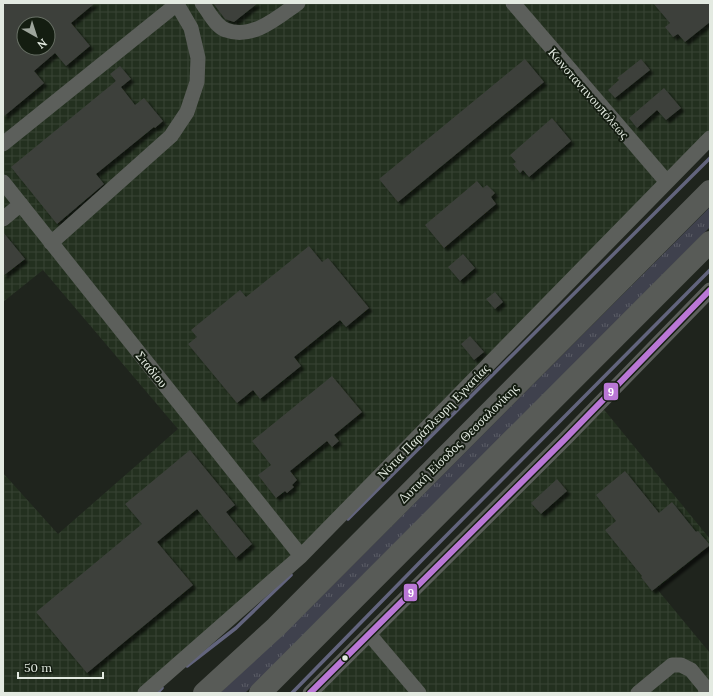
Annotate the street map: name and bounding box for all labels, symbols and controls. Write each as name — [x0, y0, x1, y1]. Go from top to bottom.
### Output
north arrow — [16, 16, 56, 56]
text: N — [34, 36, 50, 52]
street label: Κωνσταντινουπόλεως — [544, 44, 633, 143]
street label: Σταδίου — [132, 348, 171, 391]
street label: Νότια Παράπλευρη Εγνατίας — [374, 359, 494, 483]
street label: Δυτική Είσοδος Θεσσαλονίκης — [395, 379, 523, 507]
line badge: 9 — [603, 382, 619, 401]
text: 9 — [608, 385, 614, 399]
line badge: 9 — [403, 583, 418, 602]
text: 9 — [408, 586, 414, 600]
unlabelled marker — [340, 653, 350, 663]
scale bar — [18, 654, 103, 680]
text: 50 m — [24, 660, 52, 675]

